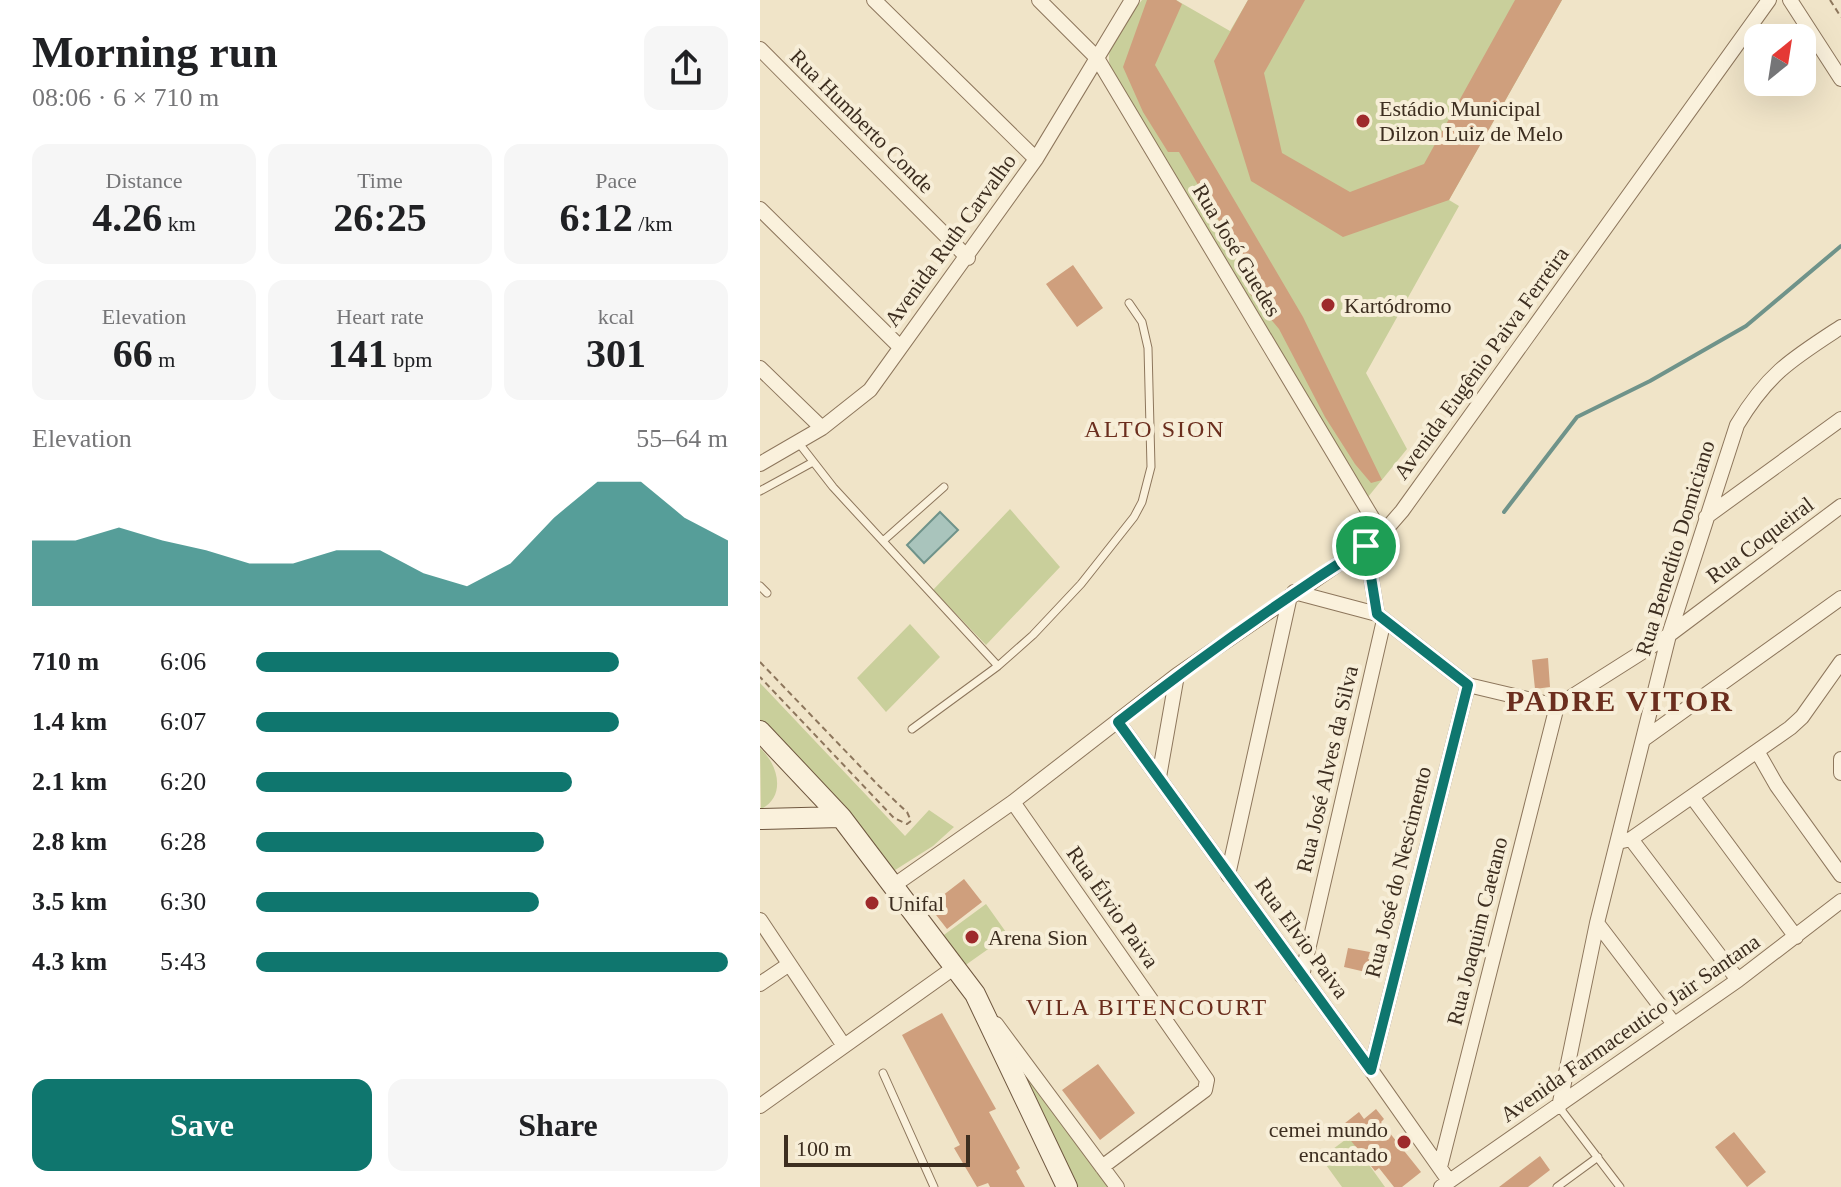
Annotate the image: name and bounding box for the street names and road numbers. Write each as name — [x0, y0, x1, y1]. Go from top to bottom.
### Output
street label: Rua Humberto Conde — [785, 44, 939, 198]
street label: Avenida Ruth Carvalho — [879, 149, 1021, 331]
street label: Rua José Guedes — [1188, 179, 1286, 321]
street label: Avenida Eugênio Paiva Ferreira — [1388, 242, 1574, 484]
street label: Rua Benedito Domiciano — [1630, 437, 1720, 659]
street label: Rua Coqueiral — [1701, 492, 1819, 588]
street label: Rua José Alves da Silva — [1291, 663, 1363, 875]
street label: Rua José do Nescimento — [1360, 764, 1436, 980]
street label: Rua Joaquim Caetano — [1442, 834, 1512, 1028]
street label: Rua Élvio Paiva — [1062, 841, 1164, 973]
street label: Rua Elvio Paiva — [1250, 873, 1354, 1003]
street label: Avenida Farmaceutico Jair Santana — [1496, 929, 1765, 1127]

